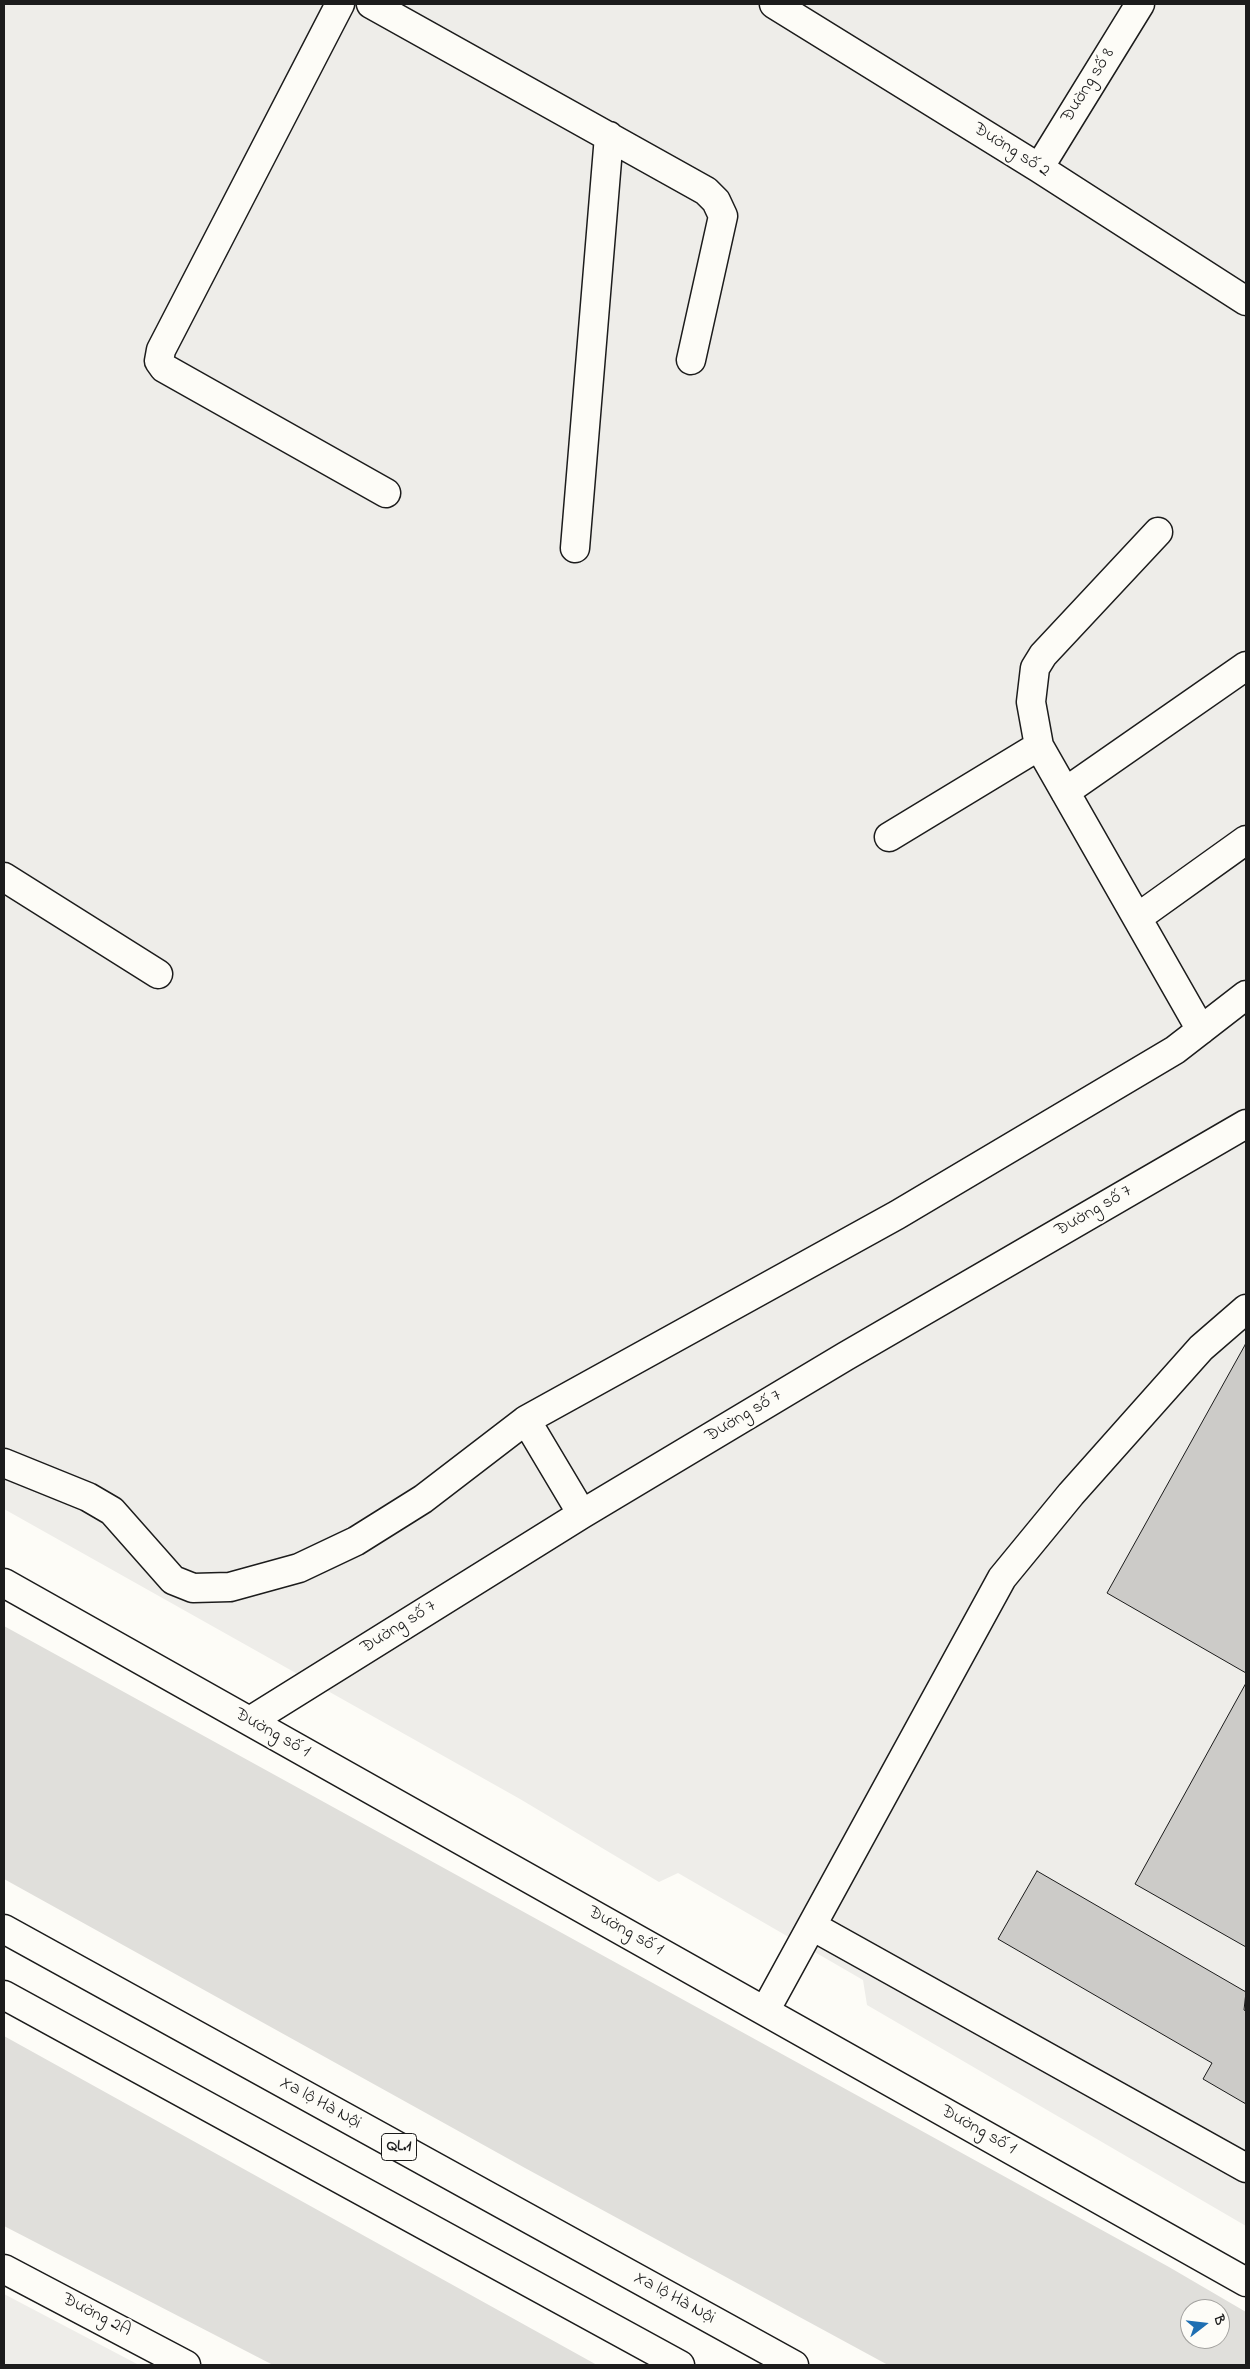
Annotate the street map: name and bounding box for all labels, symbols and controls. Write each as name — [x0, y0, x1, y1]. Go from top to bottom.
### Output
street label: Đường số 8 — [1058, 45, 1120, 127]
street label: Đường số 2 — [969, 119, 1053, 183]
street label: Đường số 7 — [1052, 1181, 1136, 1243]
street label: Đường số 7 — [702, 1386, 786, 1448]
street label: Đường số 7 — [357, 1596, 441, 1660]
street label: Đường số 1 — [230, 1704, 314, 1764]
street label: Đường số 1 — [583, 1902, 667, 1962]
street label: Xa lộ Hà Nội — [276, 2073, 364, 2135]
street label: Đường số 1 — [936, 2101, 1020, 2161]
road number: QL.1 — [382, 2134, 416, 2160]
street label: Xa lộ Hà Nội — [630, 2268, 718, 2330]
street label: Đường 2A — [58, 2290, 134, 2342]
north arrow — [1180, 2299, 1230, 2349]
text: B — [1208, 2313, 1230, 2327]

